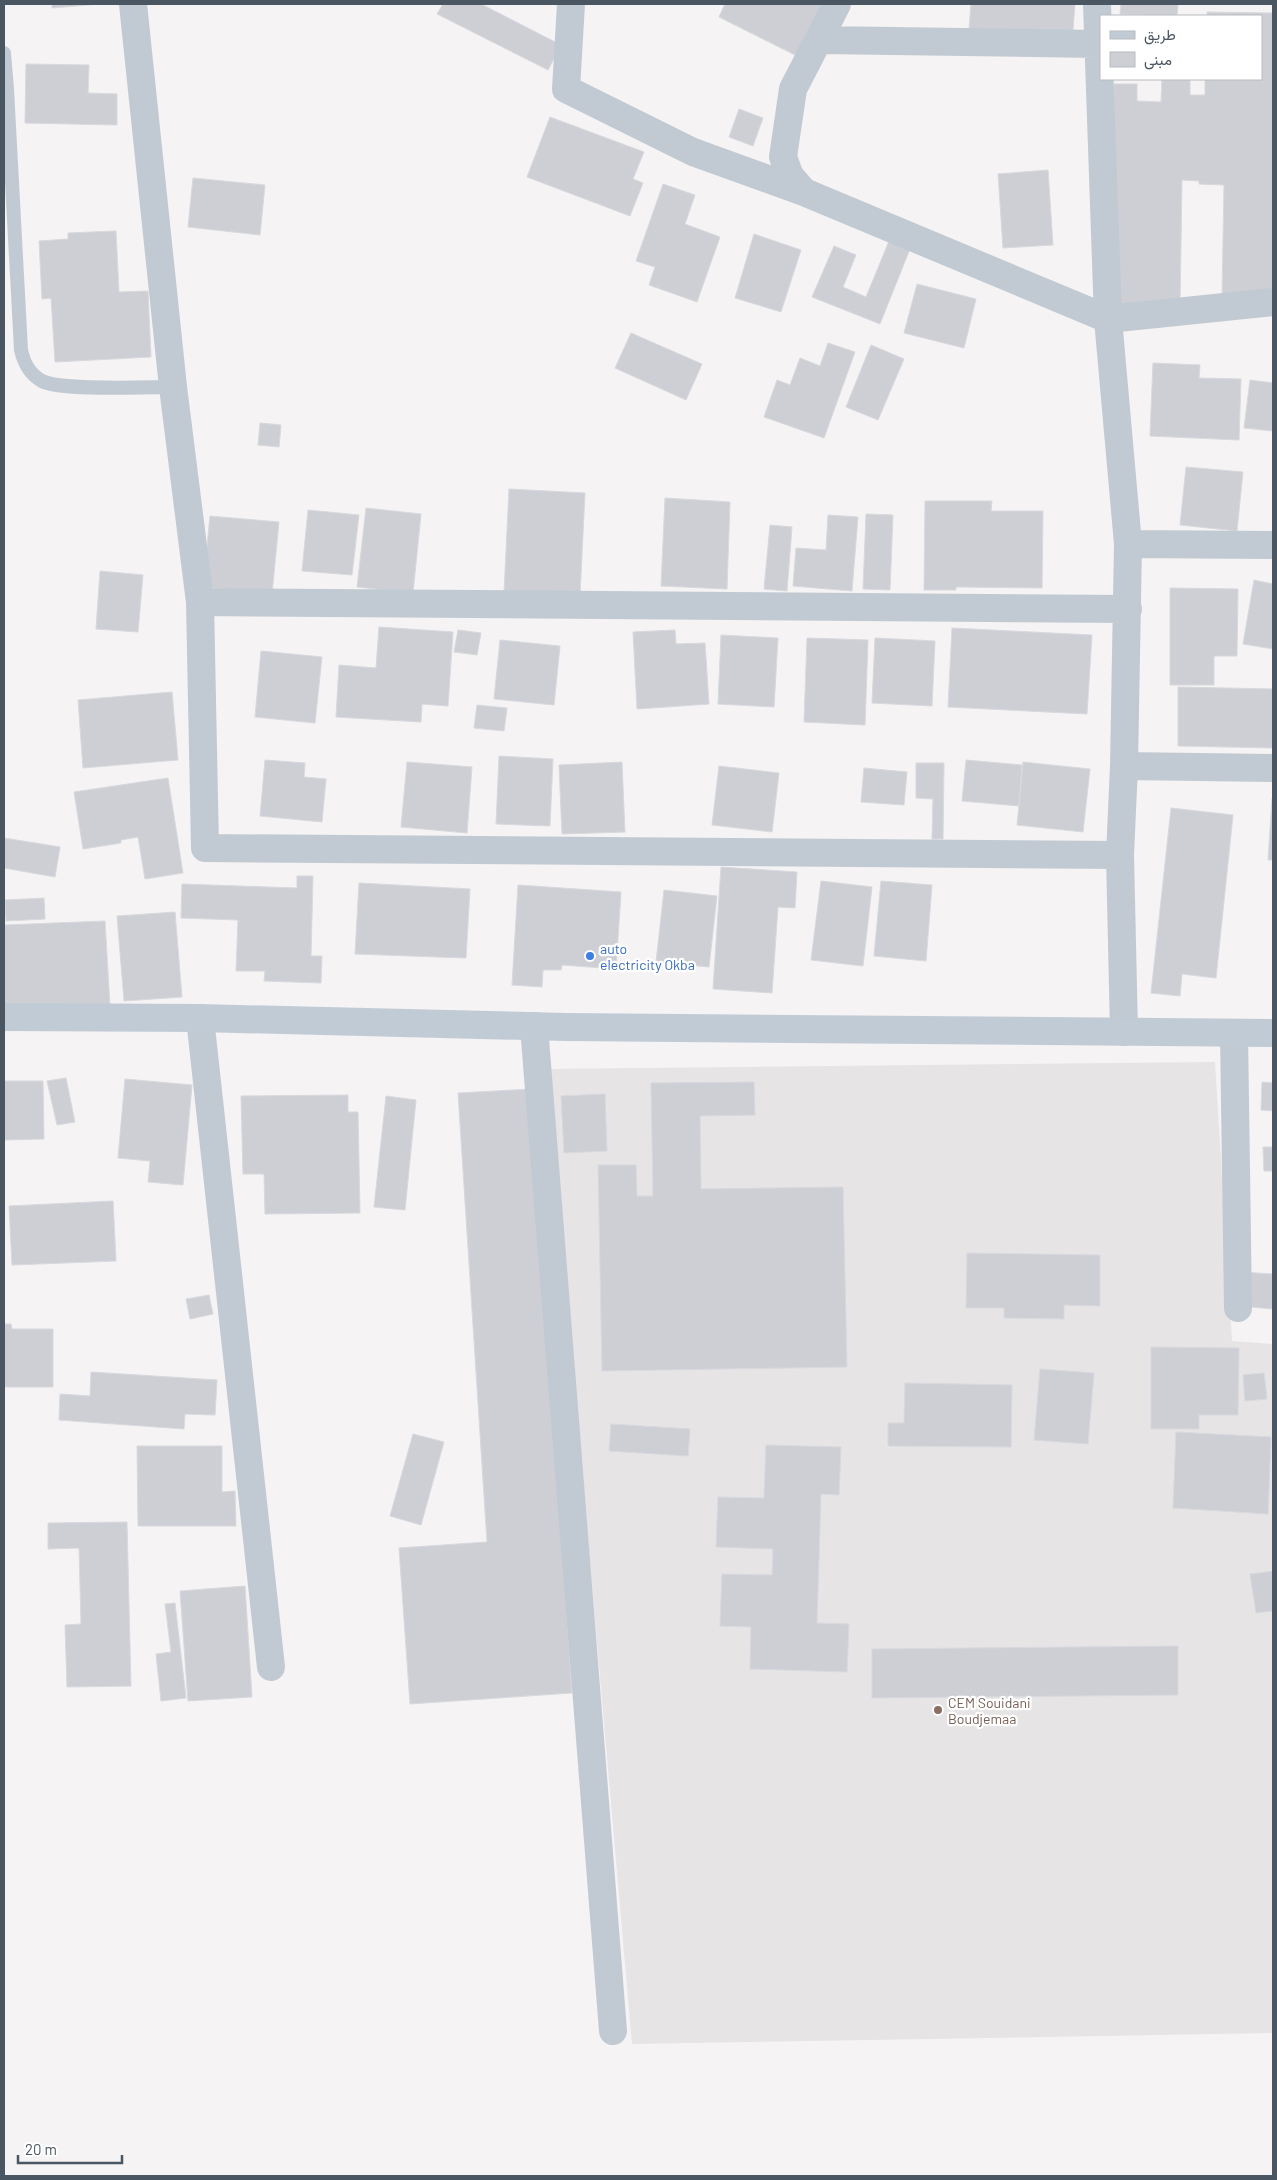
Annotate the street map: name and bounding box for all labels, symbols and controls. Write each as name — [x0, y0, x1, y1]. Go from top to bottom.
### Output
legend — [1100, 15, 1262, 80]
text: طريق — [1144, 25, 1176, 45]
text: مبنى — [1144, 50, 1172, 70]
place label: auto electricity Okba — [600, 940, 695, 973]
marker: auto electricity Okba — [584, 950, 596, 962]
place label: CEM Souidani Boudjemaa — [948, 1694, 1031, 1727]
marker: CEM Souidani Boudjemaa — [932, 1704, 944, 1716]
scale bar — [18, 2132, 121, 2164]
text: 20 m — [25, 2140, 57, 2158]

